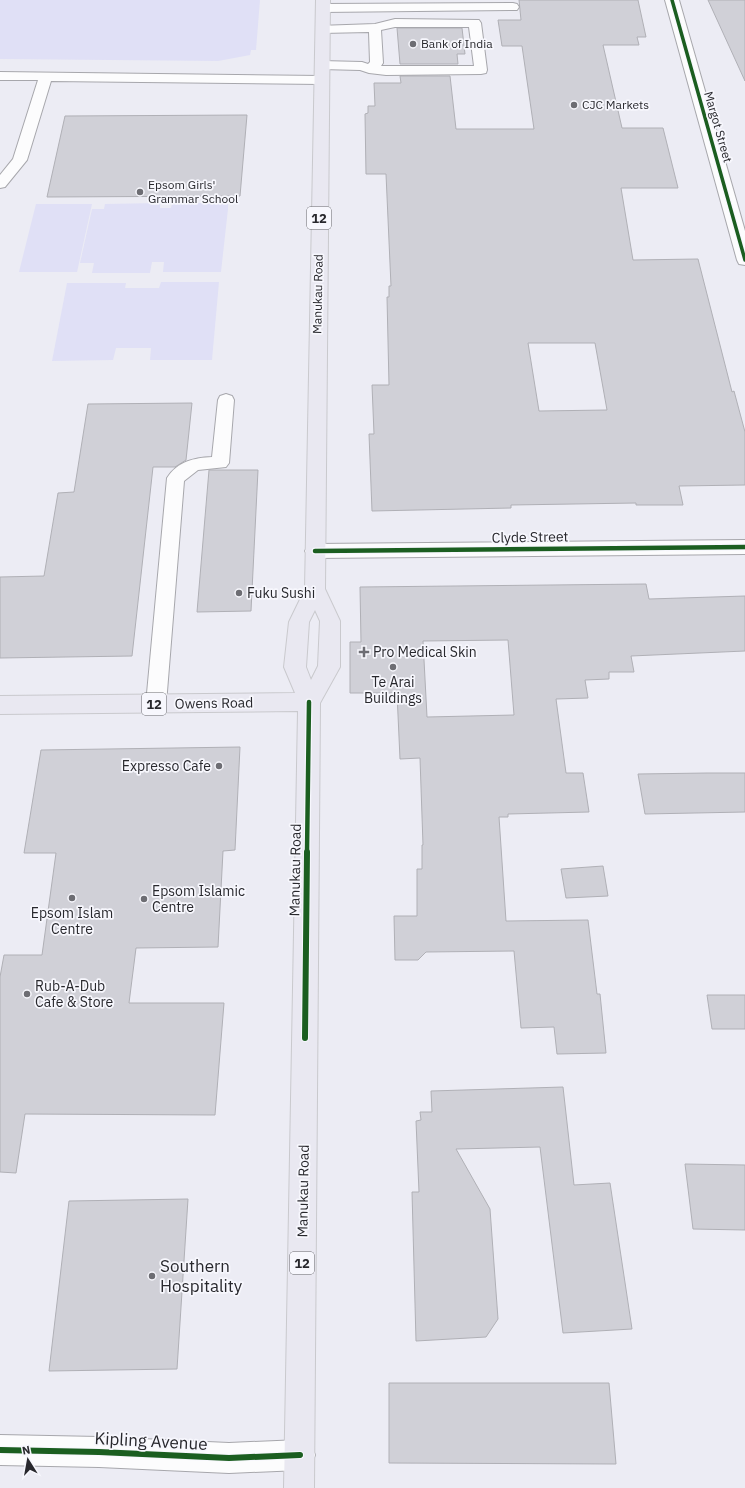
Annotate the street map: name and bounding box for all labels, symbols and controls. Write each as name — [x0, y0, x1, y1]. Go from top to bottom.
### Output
place label: Bank of India — [421, 36, 493, 51]
marker: Bank of India — [408, 39, 418, 49]
street label: Margot Street — [701, 90, 736, 164]
place label: CJC Markets — [582, 97, 649, 112]
marker: CJC Markets — [569, 100, 579, 110]
place label: Epsom Girls' Grammar School — [148, 177, 238, 206]
marker: Epsom Girls' Grammar School — [135, 187, 145, 197]
road number: 12 — [307, 207, 331, 229]
street label: Manukau Road — [309, 254, 326, 334]
street label: Clyde Street — [491, 527, 569, 547]
place label: Fuku Sushi — [247, 584, 315, 602]
marker: Fuku Sushi — [234, 588, 244, 598]
place label: Pro Medical Skin — [373, 643, 477, 661]
marker: Pro Medical Skin — [358, 646, 370, 658]
marker: Te Arai Buildings — [388, 662, 398, 672]
place label: Te Arai Buildings — [364, 673, 422, 707]
road number: 12 — [142, 693, 166, 715]
street label: Owens Road — [175, 693, 253, 713]
place label: Expresso Cafe — [122, 757, 211, 775]
marker: Expresso Cafe — [214, 761, 224, 771]
street label: Manukau Road — [285, 823, 305, 917]
place label: Epsom Islamic Centre — [152, 882, 245, 916]
marker: Epsom Islam Centre — [67, 893, 77, 903]
marker: Epsom Islamic Centre — [139, 894, 149, 904]
place label: Epsom Islam Centre — [31, 904, 113, 938]
place label: Rub-A-Dub Cafe & Store — [35, 977, 114, 1011]
marker: Rub-A-Dub Cafe & Store — [22, 989, 32, 999]
street label: Manukau Road — [293, 1144, 313, 1238]
road number: 12 — [290, 1252, 314, 1274]
place label: Southern Hospitality — [160, 1255, 243, 1297]
marker: Southern Hospitality — [147, 1271, 157, 1281]
street label: Kipling Avenue — [94, 1427, 208, 1455]
north arrow — [8, 1440, 48, 1480]
text: N — [21, 1443, 31, 1458]

